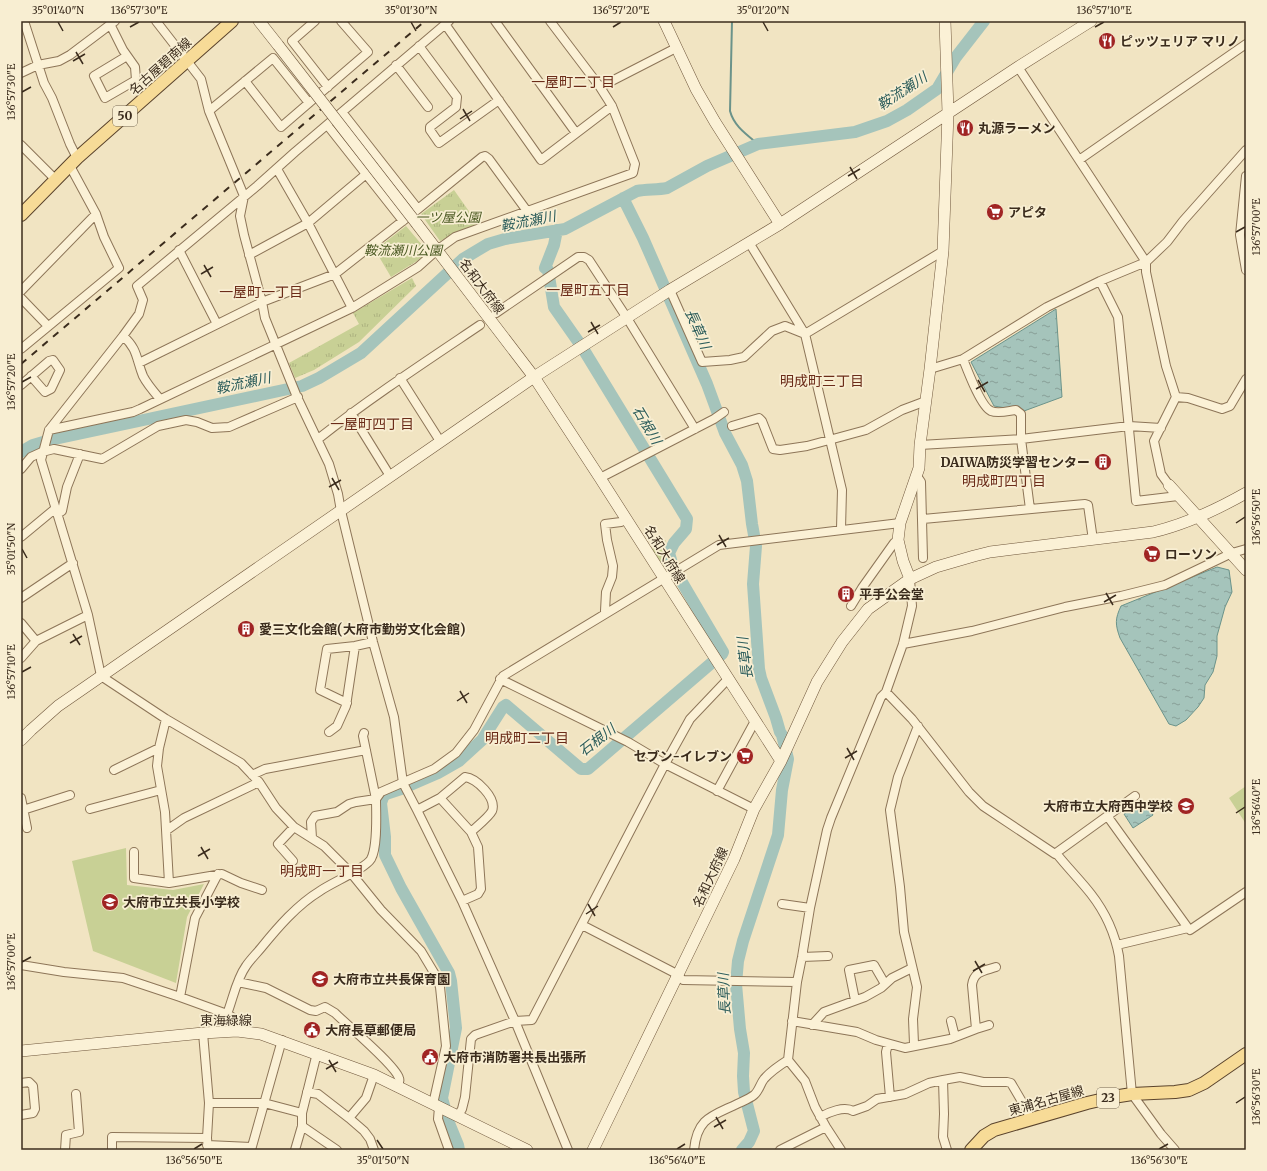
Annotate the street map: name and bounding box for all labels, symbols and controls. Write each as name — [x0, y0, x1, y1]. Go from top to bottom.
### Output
text: 35°01'40"N — [32, 4, 84, 17]
text: 136°57'30"E — [111, 4, 168, 17]
text: 35°01'30"N — [385, 4, 438, 17]
text: 136°57'20"E — [593, 4, 650, 17]
text: 35°01'20"N — [737, 4, 790, 17]
text: 136°57'10"E — [1077, 4, 1132, 17]
restaurant icon: ピッツェリア マリノ — [1097, 31, 1117, 51]
place label: ピッツェリア マリノ — [1120, 33, 1240, 50]
street label: 名古屋碧南線 — [126, 34, 195, 99]
text: 136°57'30"E — [5, 63, 18, 120]
water label: 鞍流瀬川 — [874, 67, 932, 114]
district label: 一屋町二丁目 — [531, 73, 615, 91]
road number: 50 — [113, 106, 137, 126]
restaurant icon: 丸源ラーメン — [955, 118, 975, 138]
place label: 丸源ラーメン — [978, 120, 1055, 137]
text: 136°57'00"E — [1250, 198, 1263, 256]
supermarket icon: アピタ — [985, 202, 1005, 222]
place label: アピタ — [1008, 204, 1047, 221]
water label: 鞍流瀬川 — [499, 206, 559, 235]
park label: 一ツ屋公園 — [415, 209, 482, 226]
park label: 鞍流瀬川公園 — [364, 242, 444, 259]
street label: 名和大府線 — [455, 255, 508, 317]
district label: 一屋町五丁目 — [546, 281, 630, 299]
district label: 一屋町一丁目 — [219, 283, 303, 301]
water label: 長草川 — [681, 306, 716, 354]
text: 136°57'20"E — [5, 353, 18, 410]
water label: 鞍流瀬川 — [214, 368, 274, 398]
district label: 明成町三丁目 — [780, 372, 864, 390]
water label: 石根川 — [628, 402, 667, 449]
district label: 一屋町四丁目 — [330, 415, 414, 433]
building icon: DAIWA防災学習センター — [1093, 452, 1113, 472]
place label: DAIWA防災学習センター — [941, 454, 1090, 471]
district label: 明成町四丁目 — [962, 472, 1046, 490]
text: 136°56'50"E — [1250, 488, 1263, 545]
street label: 名和大府線 — [640, 522, 689, 586]
text: 35°01'50"N — [5, 523, 18, 575]
supermarket icon: ローソン — [1142, 544, 1162, 564]
place label: ローソン — [1165, 546, 1217, 563]
building icon: 平手公会堂 — [836, 584, 856, 604]
place label: 平手公会堂 — [859, 586, 924, 603]
building icon: 愛三文化会館(大府市勤労文化会館) — [236, 619, 256, 639]
place label: 愛三文化会館(大府市勤労文化会館) — [259, 621, 465, 638]
water label: 長草川 — [733, 634, 756, 680]
text: 136°57'10"E — [5, 644, 18, 699]
water label: 石根川 — [575, 719, 621, 760]
district label: 明成町二丁目 — [485, 729, 569, 747]
supermarket icon: セブン-イレブン — [735, 746, 755, 766]
place label: セブン-イレブン — [634, 748, 732, 765]
text: 136°56'40"E — [1250, 778, 1263, 835]
school or university icon: 大府市立大府西中学校 — [1176, 796, 1196, 816]
place label: 大府市立大府西中学校 — [1043, 798, 1173, 815]
street label: 名和大府線 — [689, 844, 732, 910]
district label: 明成町一丁目 — [280, 862, 364, 880]
school or university icon: 大府市立共長小学校 — [100, 892, 120, 912]
place label: 大府市立共長小学校 — [123, 894, 240, 911]
text: 136°57'00"E — [5, 933, 18, 991]
school or university icon: 大府市立共長保育園 — [310, 969, 330, 989]
place label: 大府市立共長保育園 — [333, 971, 450, 988]
water label: 長草川 — [714, 971, 734, 1015]
street label: 東海緑線 — [200, 1012, 252, 1029]
public building icon: 大府長草郵便局 — [302, 1020, 322, 1040]
place label: 大府長草郵便局 — [325, 1022, 416, 1039]
public building icon: 大府市消防署共長出張所 — [420, 1047, 440, 1067]
place label: 大府市消防署共長出張所 — [443, 1049, 586, 1066]
text: 136°56'30"E — [1250, 1068, 1263, 1125]
street label: 東浦名古屋線 — [1006, 1082, 1086, 1119]
road number: 23 — [1097, 1088, 1119, 1108]
text: 136°56'50"E — [166, 1154, 223, 1167]
text: 35°01'50"N — [357, 1154, 409, 1167]
text: 136°56'40"E — [649, 1154, 706, 1167]
text: 136°56'30"E — [1131, 1154, 1188, 1167]

